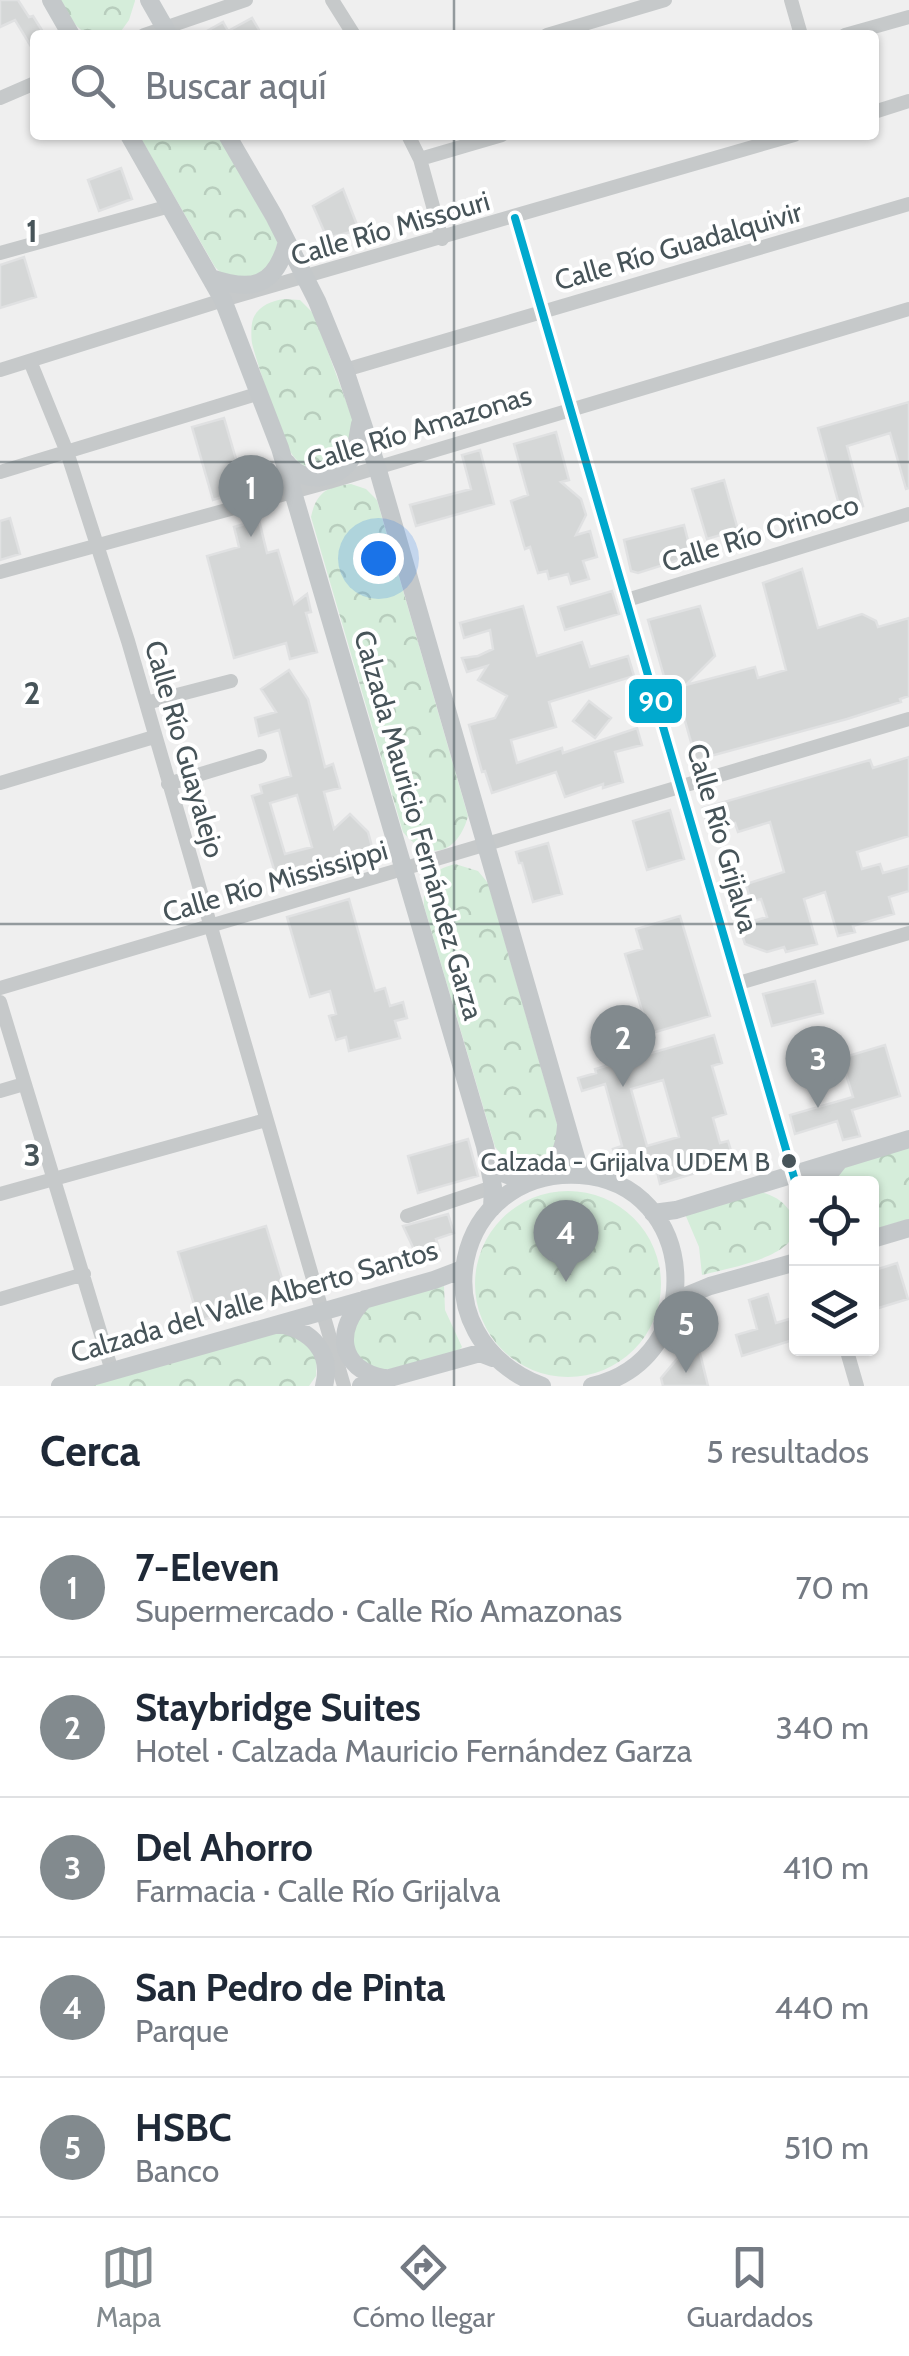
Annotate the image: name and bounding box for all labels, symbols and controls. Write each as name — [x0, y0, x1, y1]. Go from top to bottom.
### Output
search box — [30, 30, 879, 140]
icon: search — [65, 58, 120, 113]
text: Buscar aquí — [145, 62, 327, 109]
street label: Calle Río Missouri — [287, 183, 493, 273]
street label: Calle Río Guadalquivir — [550, 194, 806, 298]
text: 1 — [26, 211, 38, 250]
street label: Calle Río Amazonas — [303, 378, 535, 478]
pin: 1 — [218, 454, 284, 537]
street label: Calle Río Orinoco — [658, 487, 862, 579]
your location — [353, 533, 404, 584]
street label: Calzada Mauricio Fernández Garza — [347, 626, 491, 1024]
street label: Calle Río Guayalejo — [138, 636, 232, 862]
text: 2 — [24, 673, 40, 712]
line badge: 90 — [627, 677, 684, 725]
text: 90 — [638, 684, 674, 718]
street label: Calle Río Grijalva — [680, 740, 766, 937]
street label: Calle Río Mississippi — [159, 833, 391, 929]
pin: 2 — [590, 1004, 656, 1087]
pin: 3 — [786, 1026, 850, 1108]
text: 3 — [23, 1135, 41, 1174]
place label: Calzada - Grijalva UDEM B — [480, 1146, 770, 1178]
marker: Calzada - Grijalva UDEM B — [779, 1151, 799, 1171]
map controls — [789, 1176, 879, 1356]
button: locate — [789, 1176, 879, 1266]
pin: 4 — [534, 1200, 598, 1282]
street label: Calzada del Valle Alberto Santos — [67, 1232, 441, 1370]
button: layers — [789, 1266, 879, 1356]
pin: 5 — [654, 1290, 718, 1373]
text: Cerca — [40, 1425, 140, 1477]
text: 5 resultados — [706, 1432, 869, 1471]
text: 7-Eleven — [135, 1544, 279, 1591]
text: 1 — [67, 1568, 78, 1607]
text: 70 m — [796, 1568, 869, 1607]
text: Supermercado · Calle Río Amazonas — [135, 1591, 622, 1630]
text: Staybridge Suites — [135, 1684, 421, 1731]
text: 2 — [64, 1708, 81, 1747]
text: 340 m — [776, 1708, 869, 1747]
text: Hotel · Calzada Mauricio Fernández Garza — [135, 1731, 692, 1770]
text: Del Ahorro — [135, 1824, 313, 1871]
text: 3 — [64, 1848, 81, 1887]
text: 410 m — [782, 1848, 869, 1887]
text: Farmacia · Calle Río Grijalva — [135, 1871, 500, 1910]
text: San Pedro de Pinta — [135, 1964, 445, 2011]
text: 4 — [63, 1988, 82, 2027]
text: 440 m — [774, 1988, 869, 2027]
text: Parque — [135, 2011, 229, 2050]
text: HSBC — [135, 2104, 232, 2151]
text: 5 — [64, 2128, 81, 2167]
text: 510 m — [784, 2128, 869, 2167]
text: Banco — [135, 2151, 219, 2190]
tab: Mapa — [96, 2240, 161, 2334]
tab: Cómo llegar — [353, 2240, 495, 2334]
tab: Guardados — [686, 2240, 813, 2334]

